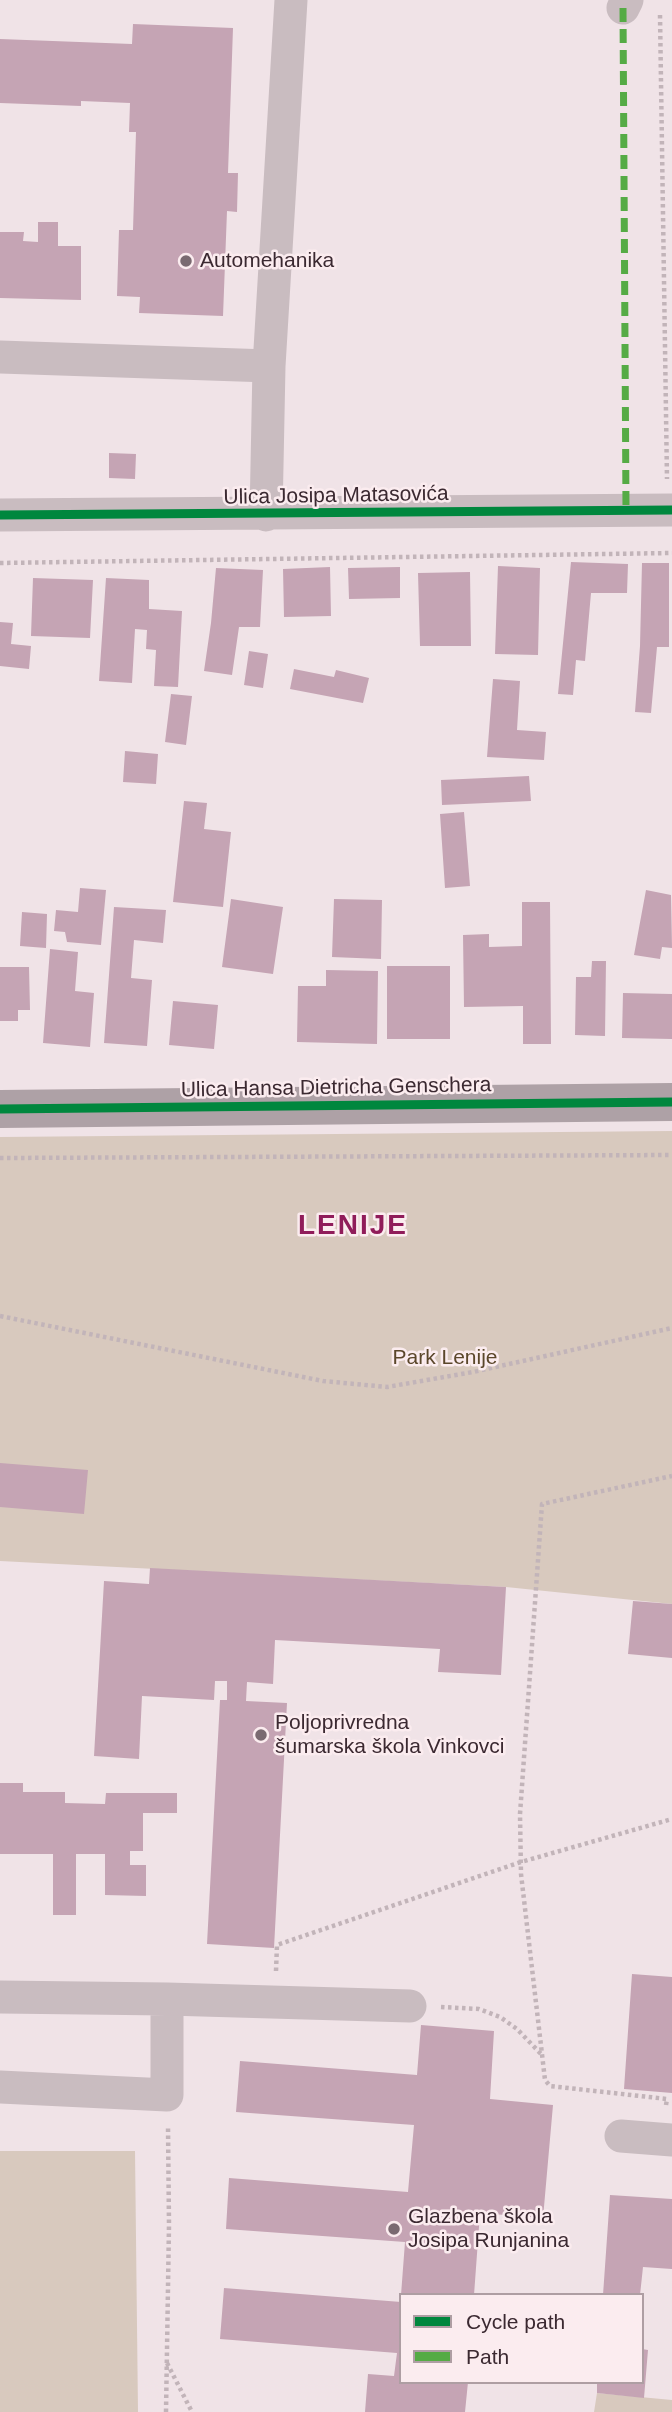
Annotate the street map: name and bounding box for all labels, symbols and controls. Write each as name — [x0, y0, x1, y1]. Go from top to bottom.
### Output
place label: Automehanika — [200, 248, 334, 274]
marker: Automehanika — [178, 253, 194, 269]
street label: Ulica Josipa Matasovića — [223, 481, 449, 511]
street label: Ulica Hansa Dietricha Genschera — [181, 1073, 491, 1103]
district label: LENIJE — [299, 1209, 407, 1243]
park label: Park Lenije — [392, 1345, 498, 1371]
place label: Poljoprivredna šumarska škola Vinkovci — [275, 1710, 505, 1760]
marker: Poljoprivredna šumarska škola Vinkovci — [253, 1727, 269, 1743]
place label: Glazbena škola Josipa Runjanina — [408, 2204, 569, 2254]
marker: Glazbena škola Josipa Runjanina — [386, 2221, 402, 2237]
legend — [399, 2293, 644, 2384]
text: Cycle path — [466, 2310, 565, 2333]
text: Path — [466, 2345, 509, 2368]

